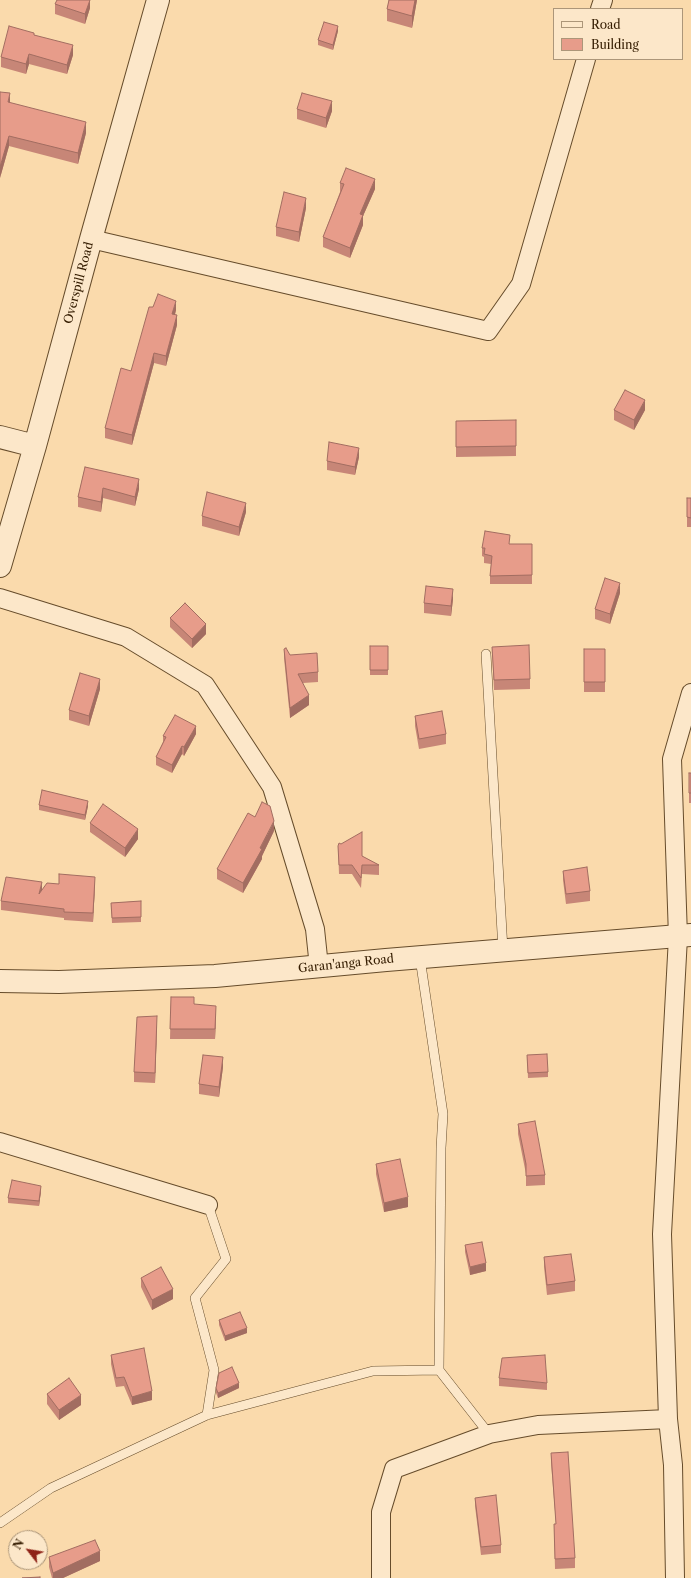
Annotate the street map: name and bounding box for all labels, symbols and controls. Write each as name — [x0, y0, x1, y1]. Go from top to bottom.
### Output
legend — [553, 8, 683, 60]
text: Road — [591, 17, 621, 32]
text: Building — [591, 37, 639, 52]
street label: Overspill Road — [61, 240, 97, 326]
street label: Garan'anga Road — [297, 952, 395, 976]
north arrow — [8, 1530, 48, 1570]
text: N — [10, 1537, 27, 1552]

